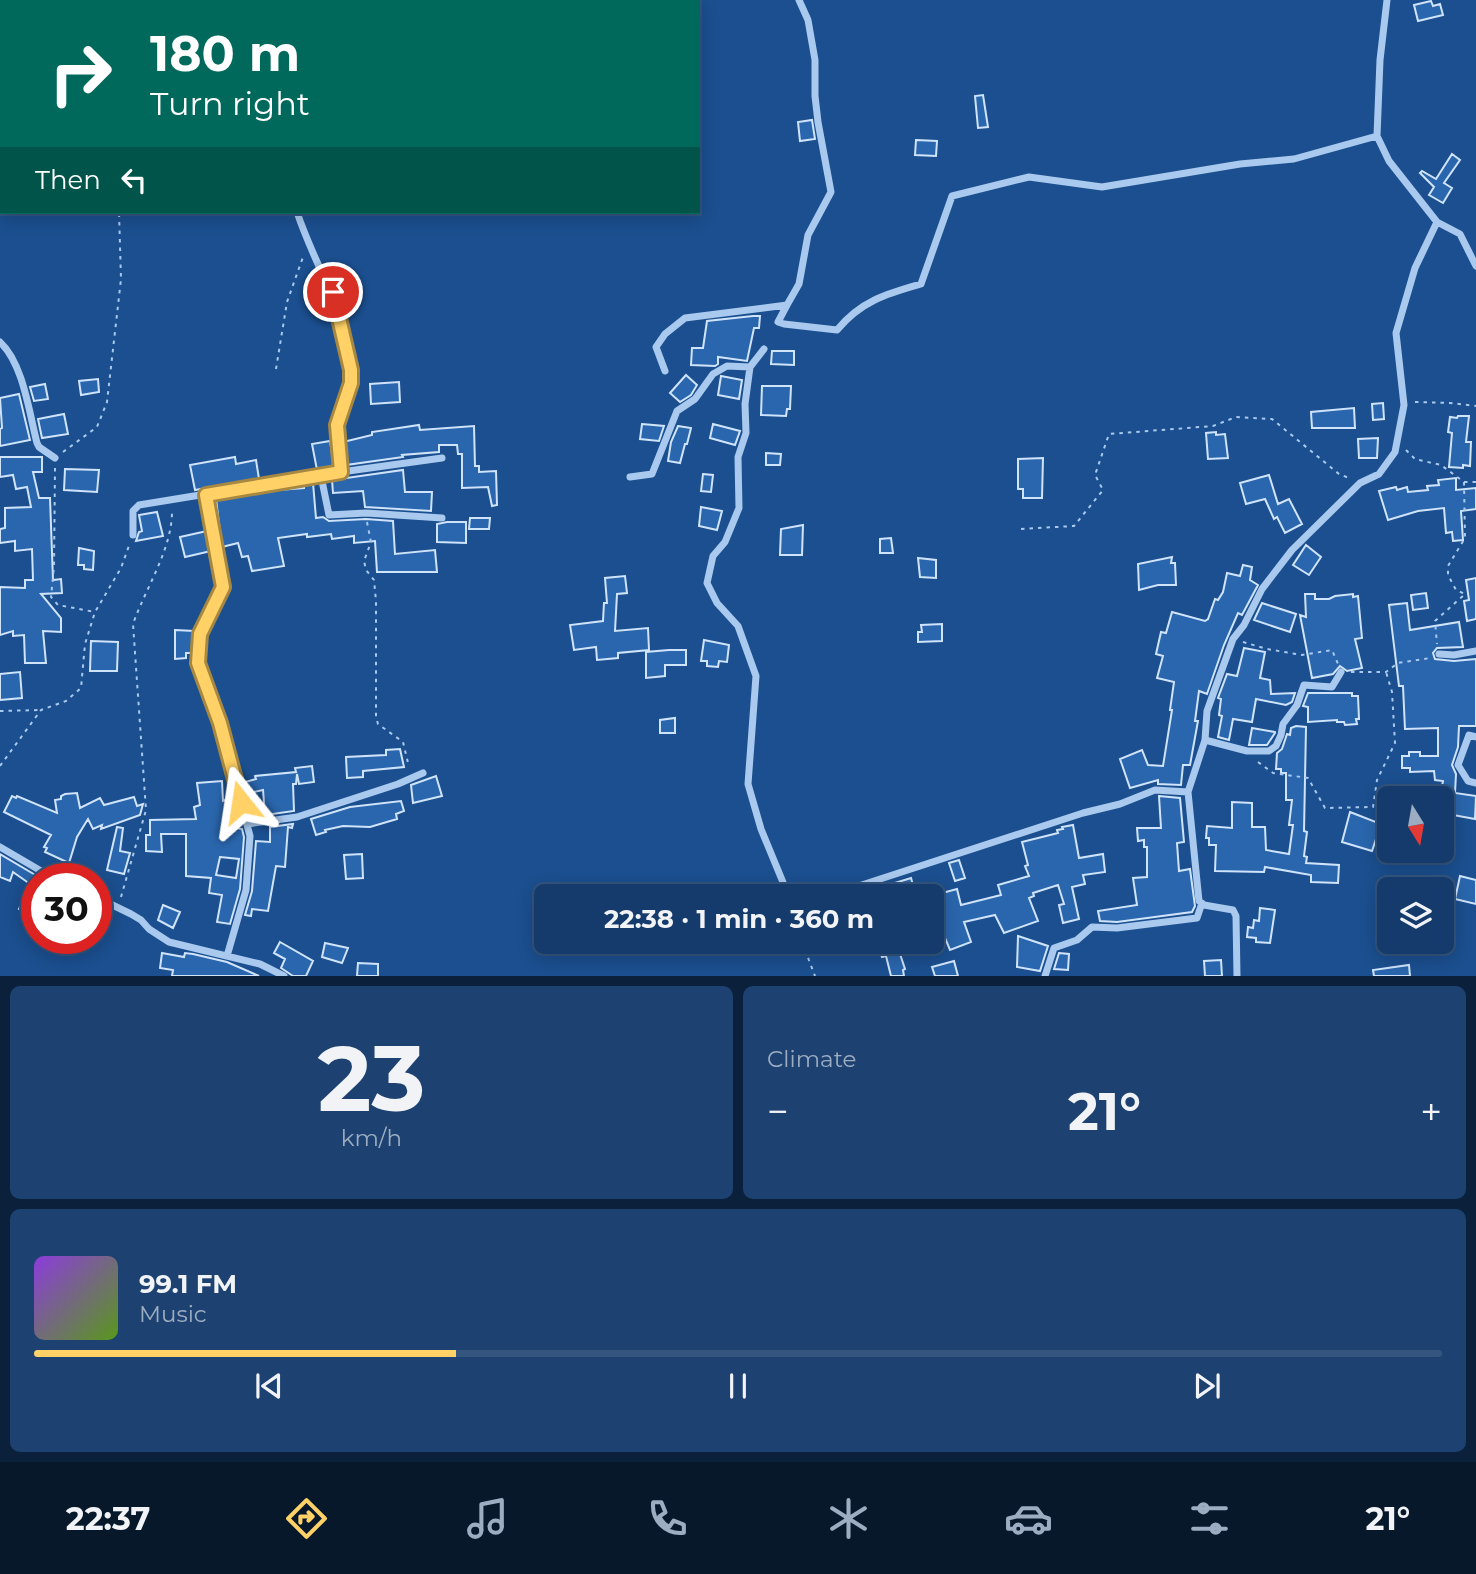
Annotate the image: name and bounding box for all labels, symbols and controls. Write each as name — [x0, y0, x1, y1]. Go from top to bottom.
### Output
text: 180 m — [150, 24, 300, 83]
icon: right — [35, 28, 126, 119]
text: Turn right — [150, 84, 310, 123]
icon: left — [115, 161, 153, 199]
text: Then — [35, 164, 101, 196]
pin — [303, 262, 363, 322]
icon: arrive — [314, 273, 352, 311]
position arrow — [204, 765, 278, 839]
north arrow — [1377, 786, 1454, 863]
map controls — [1377, 786, 1454, 954]
speed limit sign: 30 — [21, 863, 112, 954]
button: layers — [1377, 877, 1454, 954]
text: 22:38 · 1 min · 360 m — [604, 903, 874, 935]
text: 23 — [318, 1023, 425, 1134]
text: Climate — [767, 1045, 856, 1073]
text: 21° — [1068, 1080, 1141, 1143]
text: − — [767, 1088, 789, 1135]
text: + — [1420, 1088, 1442, 1135]
text: km/h — [341, 1124, 402, 1152]
text: 99.1 FM — [139, 1268, 237, 1300]
text: Music — [139, 1300, 207, 1328]
icon: previous — [250, 1367, 288, 1405]
icon: pause — [719, 1367, 757, 1405]
icon: next — [1188, 1367, 1226, 1405]
icon: directions — [282, 1494, 331, 1543]
icon: music — [463, 1494, 512, 1543]
icon: phone — [643, 1494, 692, 1543]
icon: climate — [824, 1494, 873, 1543]
icon: car — [1004, 1494, 1053, 1543]
icon: filters — [1185, 1494, 1234, 1543]
text: 22:37 — [66, 1499, 150, 1538]
text: 21° — [1365, 1499, 1410, 1538]

